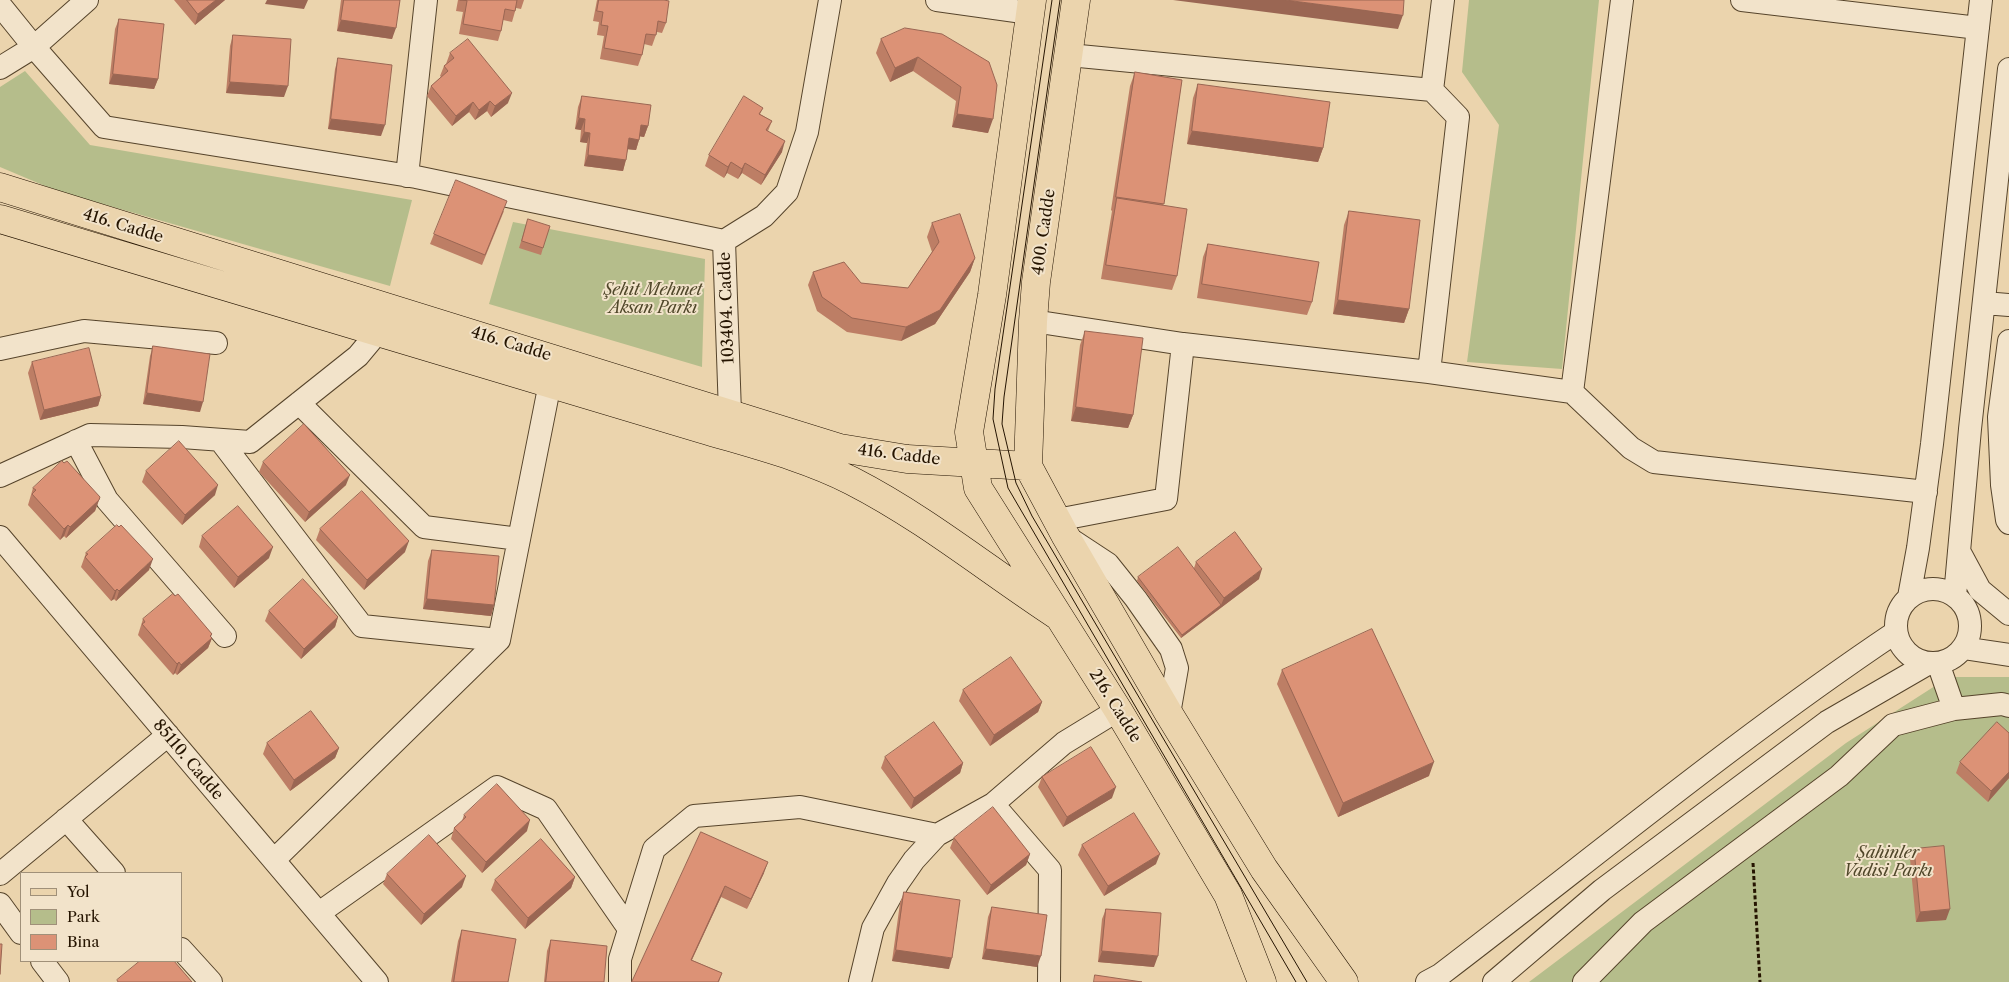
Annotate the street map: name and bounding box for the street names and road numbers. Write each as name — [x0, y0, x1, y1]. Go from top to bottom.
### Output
street label: 400. Cadde — [1028, 188, 1060, 276]
street label: 416. Cadde — [80, 205, 166, 247]
street label: 103404. Cadde — [715, 252, 739, 364]
street label: 416. Cadde — [468, 323, 554, 365]
street label: 416. Cadde — [857, 440, 941, 470]
street label: 216. Cadde — [1085, 666, 1145, 746]
street label: 85110. Cadde — [149, 716, 227, 804]

